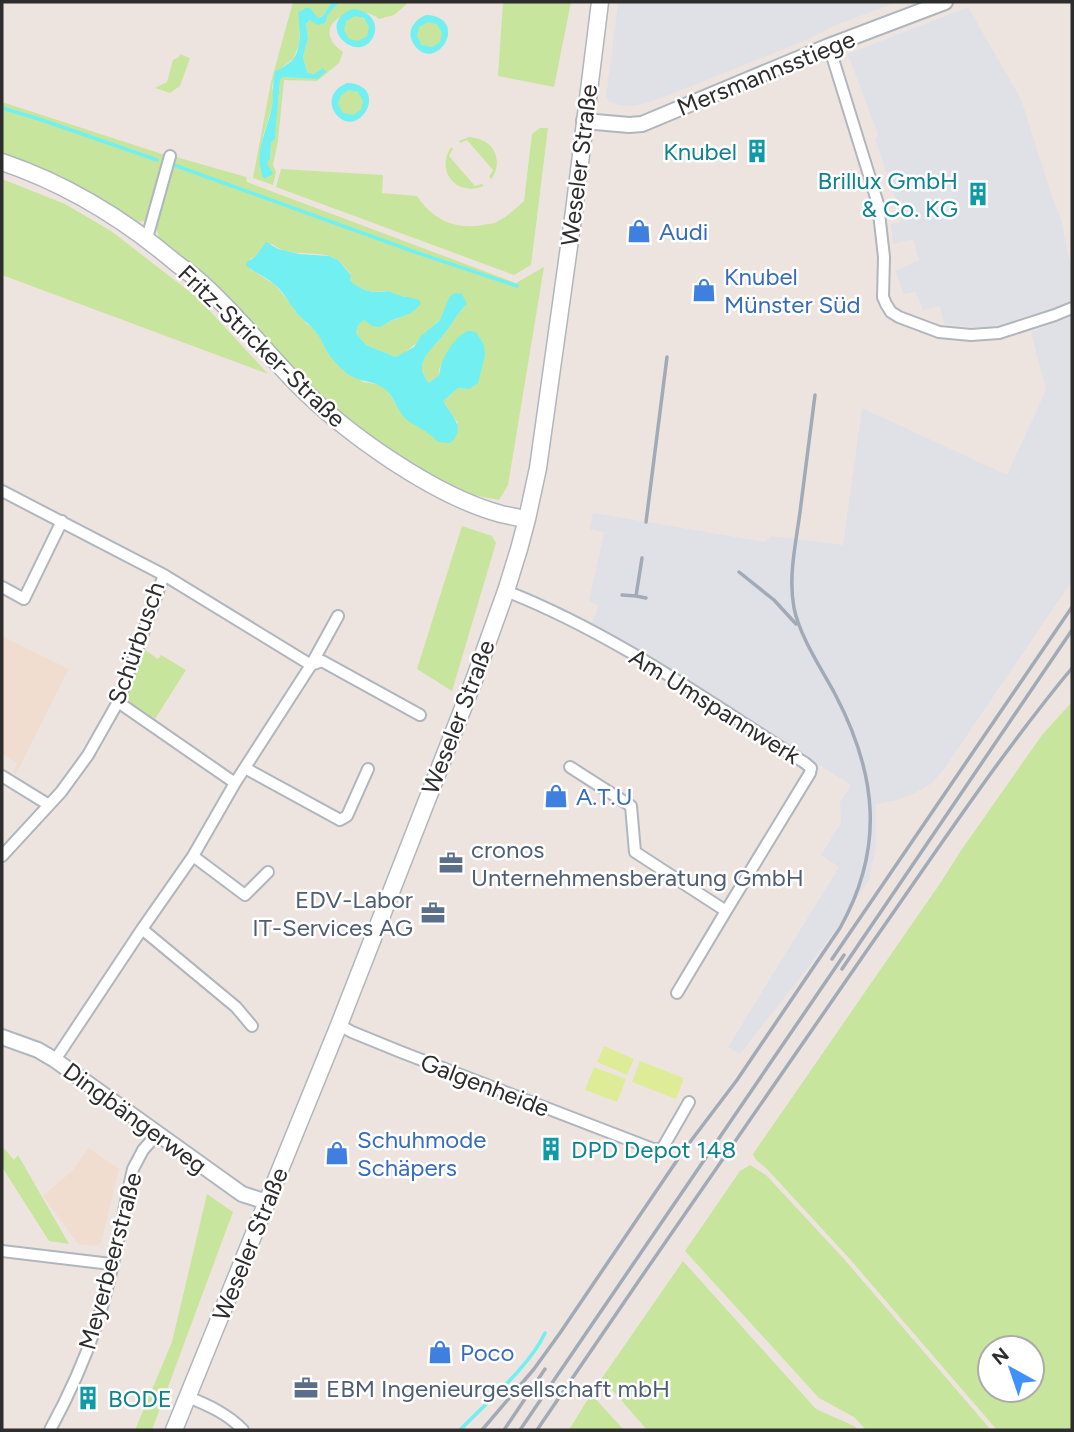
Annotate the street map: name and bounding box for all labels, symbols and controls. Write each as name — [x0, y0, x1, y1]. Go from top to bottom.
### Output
street label: Mersmannsstiege — [673, 24, 859, 122]
street label: Weseler Straße — [555, 82, 603, 248]
place label: Knubel — [663, 137, 737, 166]
building icon: Knubel — [743, 137, 771, 165]
place label: Brillux GmbH & Co. KG — [818, 166, 958, 223]
building icon: Brillux GmbH & Co. KG — [964, 180, 992, 208]
shop icon: Audi — [625, 217, 653, 245]
place label: Audi — [659, 217, 708, 246]
street label: Fritz-Stricker-Straße — [172, 259, 352, 433]
place label: Knubel Münster Süd — [724, 262, 861, 319]
shop icon: Knubel Münster Süd — [690, 276, 718, 304]
street label: Schürbusch — [102, 578, 170, 708]
street label: Weseler Straße — [415, 636, 501, 798]
street label: Am Umspannwerk — [624, 642, 806, 770]
shop icon: A.T.U — [542, 782, 570, 810]
place label: A.T.U — [576, 782, 632, 811]
place label: cronos Unternehmensberatung GmbH — [471, 835, 804, 892]
office icon: cronos Unternehmensberatung GmbH — [437, 849, 465, 877]
place label: EDV-Labor IT-Services AG — [252, 885, 413, 942]
office icon: EDV-Labor IT-Services AG — [419, 899, 447, 927]
street label: Galgenheide — [417, 1047, 553, 1123]
street label: Dingbängerweg — [58, 1056, 212, 1180]
place label: Schuhmode Schäpers — [357, 1125, 486, 1182]
building icon: DPD Depot 148 — [537, 1135, 565, 1163]
place label: DPD Depot 148 — [571, 1135, 736, 1164]
shop icon: Schuhmode Schäpers — [323, 1139, 351, 1167]
street label: Weseler Straße — [206, 1163, 294, 1325]
street label: Meyerbeerstraße — [72, 1169, 148, 1353]
north arrow — [976, 1334, 1046, 1404]
shop icon: Poco — [426, 1338, 454, 1366]
place label: Poco — [460, 1338, 514, 1367]
text: N — [987, 1343, 1013, 1370]
office icon: EBM Ingenieurgesellschaft mbH — [292, 1374, 320, 1402]
place label: EBM Ingenieurgesellschaft mbH — [326, 1374, 670, 1403]
building icon: BODE — [74, 1384, 102, 1412]
place label: BODE — [108, 1384, 172, 1413]

